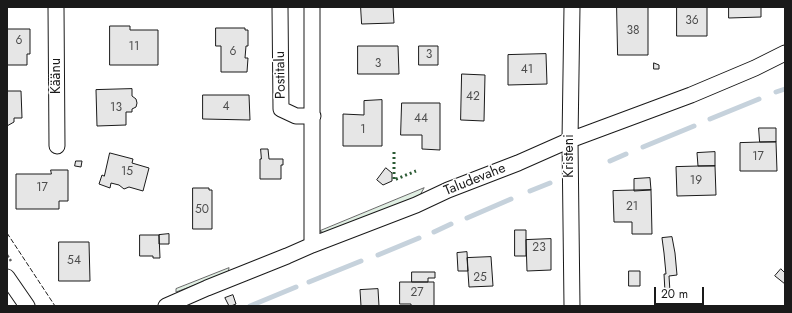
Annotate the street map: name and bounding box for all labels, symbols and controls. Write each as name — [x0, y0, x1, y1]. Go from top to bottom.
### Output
house number: 36 — [685, 14, 699, 28]
house number: 38 — [626, 24, 640, 38]
house number: 6 — [16, 34, 22, 48]
house number: 11 — [129, 40, 139, 54]
house number: 6 — [230, 45, 236, 59]
house number: 3 — [426, 48, 432, 62]
street label: Postitalu — [272, 51, 290, 99]
house number: 3 — [375, 57, 381, 71]
street label: Käänu — [49, 58, 65, 94]
house number: 41 — [521, 63, 533, 77]
house number: 42 — [466, 90, 480, 104]
house number: 4 — [223, 100, 229, 114]
house number: 13 — [110, 101, 122, 115]
house number: 44 — [414, 112, 428, 126]
house number: 1 — [360, 123, 366, 137]
street label: Kristeni — [562, 134, 578, 178]
house number: 17 — [752, 150, 764, 164]
street label: Taludevahe — [442, 160, 508, 200]
house number: 15 — [121, 165, 133, 179]
house number: 19 — [690, 174, 702, 188]
house number: 17 — [36, 181, 48, 195]
house number: 21 — [626, 200, 638, 214]
house number: 50 — [195, 203, 209, 217]
house number: 23 — [532, 241, 546, 255]
house number: 54 — [67, 254, 81, 268]
house number: 25 — [473, 271, 487, 285]
scale bar — [656, 279, 706, 305]
text: 20 m — [661, 285, 688, 303]
house number: 27 — [410, 286, 424, 300]

